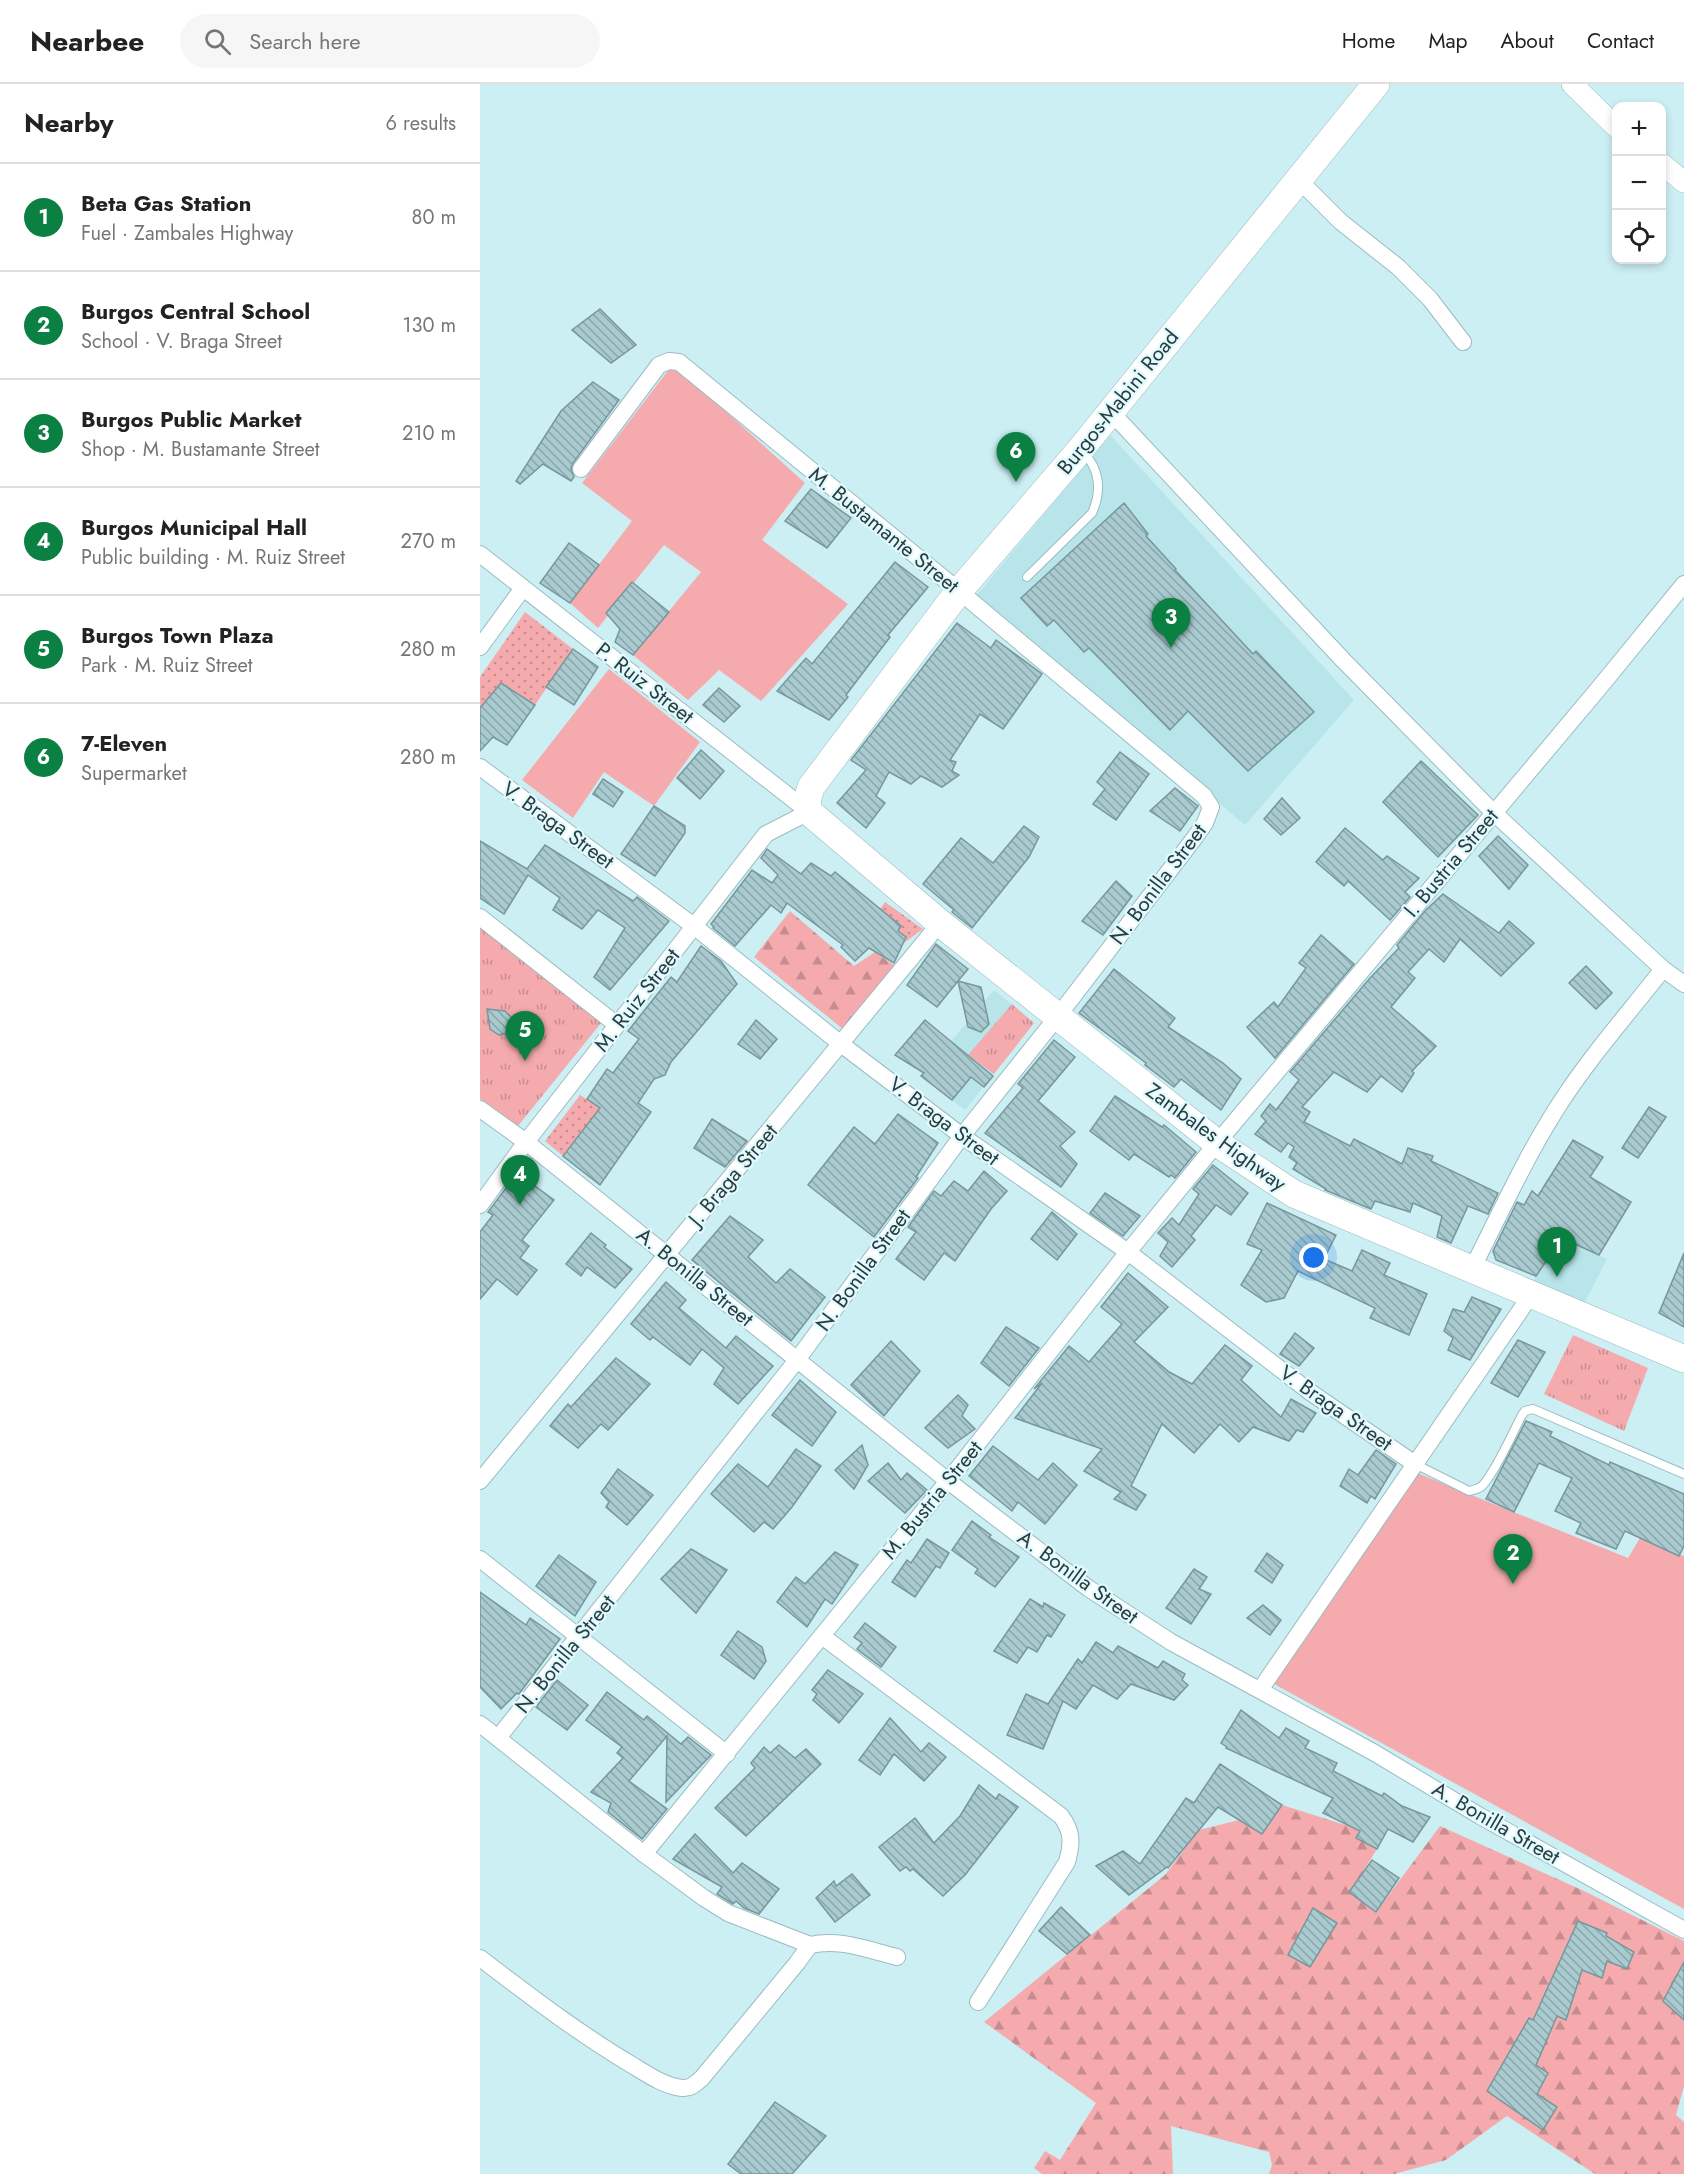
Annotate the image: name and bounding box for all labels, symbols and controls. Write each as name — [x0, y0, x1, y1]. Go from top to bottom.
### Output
search box — [180, 14, 600, 68]
text: Nearbee — [30, 21, 144, 62]
icon: search — [201, 25, 234, 58]
text: Search here — [249, 25, 361, 57]
text: Home — [1342, 26, 1395, 56]
text: Map — [1428, 26, 1468, 56]
text: About — [1501, 26, 1554, 56]
text: Contact — [1587, 26, 1654, 56]
map controls — [1612, 102, 1666, 264]
button: + — [1612, 102, 1666, 156]
text: Nearby — [24, 104, 113, 142]
text: 6 results — [386, 109, 456, 138]
button: − — [1612, 156, 1666, 210]
text: Beta Gas Station — [81, 187, 251, 219]
text: 1 — [38, 203, 49, 232]
text: 80 m — [411, 203, 456, 232]
button: locate — [1612, 210, 1666, 264]
text: Fuel · Zambales Highway — [81, 219, 293, 248]
text: Burgos Central School — [81, 295, 310, 327]
text: 2 — [37, 311, 50, 340]
text: 130 m — [402, 311, 456, 340]
street label: Burgos-Mabini Road — [1050, 323, 1186, 481]
text: School · V. Braga Street — [81, 327, 282, 356]
text: Burgos Public Market — [81, 403, 301, 435]
text: 3 — [37, 419, 50, 448]
text: 210 m — [402, 419, 456, 448]
pin: 6 — [996, 432, 1036, 482]
text: Shop · M. Bustamante Street — [81, 435, 320, 464]
street label: M. Bustamante Street — [802, 460, 966, 600]
text: Burgos Municipal Hall — [81, 511, 307, 543]
text: 4 — [37, 527, 50, 556]
text: 270 m — [401, 527, 456, 556]
text: Public building · M. Ruiz Street — [81, 543, 345, 572]
pin: 3 — [1152, 598, 1190, 648]
text: Burgos Town Plaza — [81, 619, 274, 651]
text: 5 — [37, 635, 50, 664]
text: 280 m — [400, 635, 456, 664]
street label: P. Ruiz Street — [590, 635, 700, 731]
text: Park · M. Ruiz Street — [81, 651, 253, 680]
text: 7-Eleven — [81, 727, 167, 759]
text: 6 — [37, 743, 50, 772]
text: 280 m — [400, 743, 456, 772]
text: Supermarket — [81, 759, 187, 788]
street label: V. Braga Street — [496, 774, 620, 876]
street label: I. Bustria Street — [1397, 802, 1505, 924]
street label: N. Bonilla Street — [1102, 817, 1214, 951]
street label: M. Ruiz Street — [587, 942, 687, 1058]
pin: 5 — [506, 1012, 544, 1061]
street label: V. Braga Street — [882, 1069, 1006, 1173]
street label: Zambales Highway — [1140, 1076, 1293, 1199]
street label: J. Braga Street — [679, 1117, 785, 1235]
pin: 4 — [500, 1156, 540, 1205]
street label: N. Bonilla Street — [808, 1203, 918, 1337]
street label: A. Bonilla Street — [630, 1220, 760, 1334]
pin: 1 — [1538, 1228, 1576, 1277]
your location — [1299, 1243, 1328, 1272]
street label: V. Braga Street — [1273, 1358, 1399, 1458]
street label: M. Bustria Street — [875, 1434, 989, 1566]
street label: A. Bonilla Street — [1011, 1523, 1145, 1631]
pin: 2 — [1494, 1534, 1532, 1584]
street label: N. Bonilla Street — [508, 1588, 622, 1720]
street label: A. Bonilla Street — [1427, 1774, 1565, 1872]

